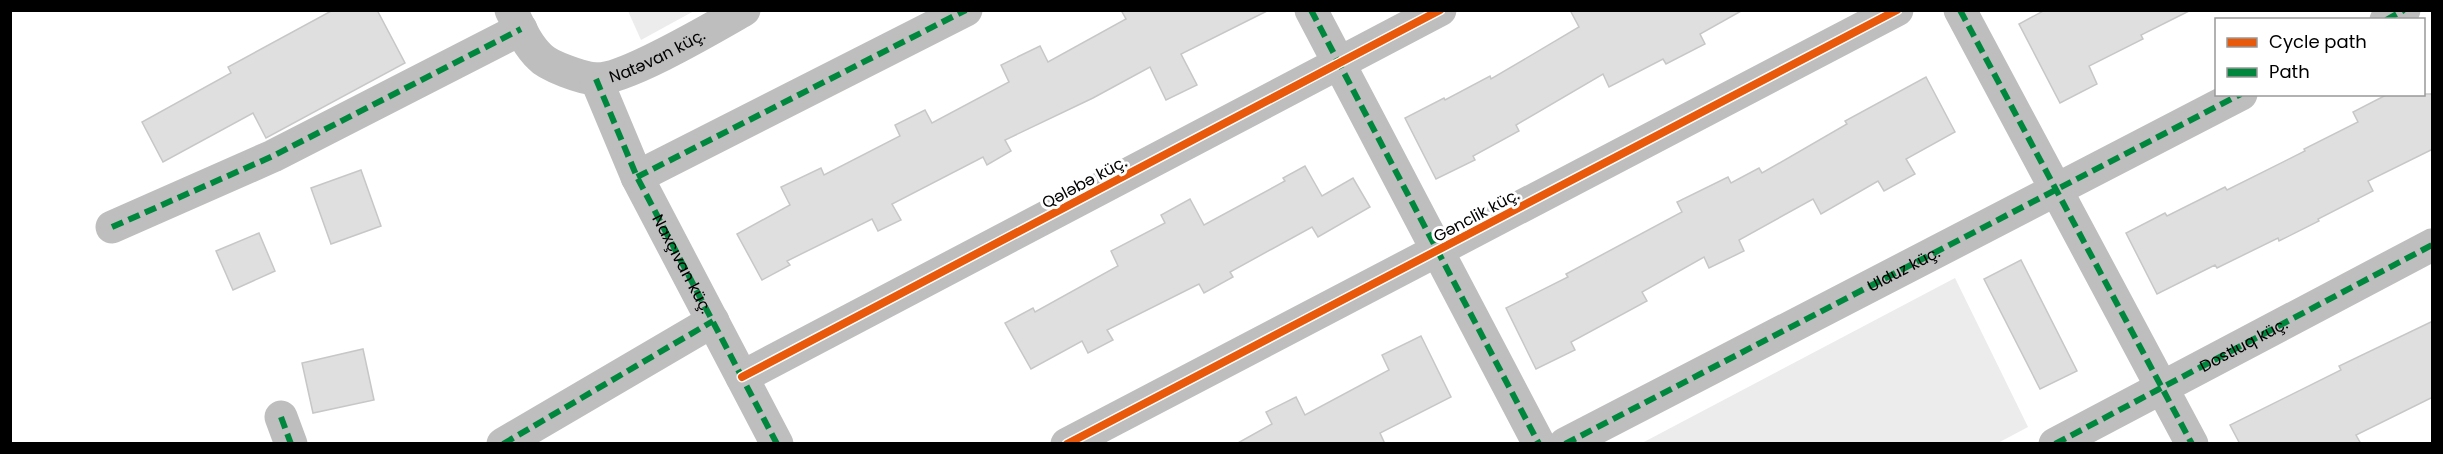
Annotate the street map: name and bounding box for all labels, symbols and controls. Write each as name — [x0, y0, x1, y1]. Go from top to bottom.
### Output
legend — [2215, 18, 2425, 96]
street label: Natəvan küç. — [606, 23, 709, 89]
text: Cycle path — [2269, 29, 2367, 54]
text: Path — [2269, 59, 2310, 84]
street label: Qələbə küç. — [1038, 150, 1131, 214]
street label: Gənclik küç. — [1429, 183, 1523, 248]
street label: Naxçıvan küç. — [646, 210, 718, 318]
street label: Ulduz küç. — [1863, 241, 1944, 298]
street label: Dostluq küç. — [2196, 312, 2292, 378]

